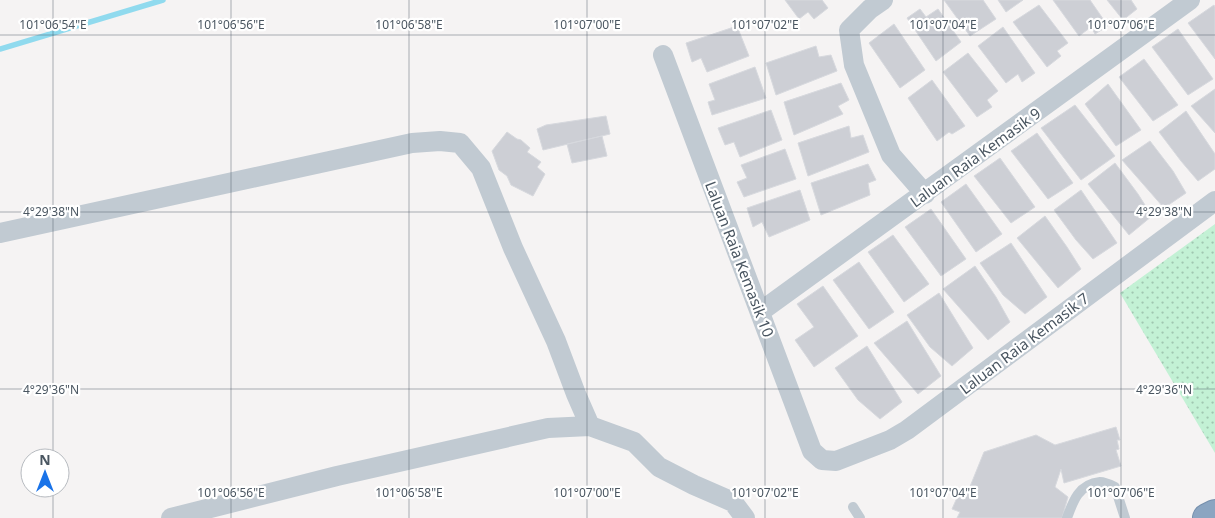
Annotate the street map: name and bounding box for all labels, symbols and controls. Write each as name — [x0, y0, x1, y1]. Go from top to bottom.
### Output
text: 101°06'54"E — [19, 16, 87, 33]
text: 101°06'56"E — [197, 16, 265, 33]
text: 101°06'58"E — [375, 16, 443, 33]
text: 101°07'00"E — [553, 16, 621, 33]
text: 101°07'02"E — [731, 16, 799, 33]
text: 101°07'04"E — [909, 16, 977, 33]
text: 101°07'06"E — [1087, 16, 1155, 33]
street label: Laluan Raia Kemasik 9 — [906, 103, 1044, 211]
street label: Laluan Raia Kemasik 10 — [701, 178, 779, 340]
text: 4°29'38"N — [23, 203, 79, 220]
text: 4°29'38"N — [1136, 203, 1192, 220]
street label: Laluan Raia Kemasik 7 — [955, 288, 1093, 398]
text: 4°29'36"N — [23, 381, 79, 398]
text: 4°29'36"N — [1136, 381, 1192, 398]
north arrow — [20, 448, 70, 498]
text: N — [39, 450, 51, 469]
text: 101°06'56"E — [197, 484, 265, 501]
text: 101°06'58"E — [375, 484, 443, 501]
text: 101°07'00"E — [553, 484, 621, 501]
text: 101°07'02"E — [731, 484, 799, 501]
text: 101°07'04"E — [909, 484, 977, 501]
text: 101°07'06"E — [1087, 484, 1155, 501]

